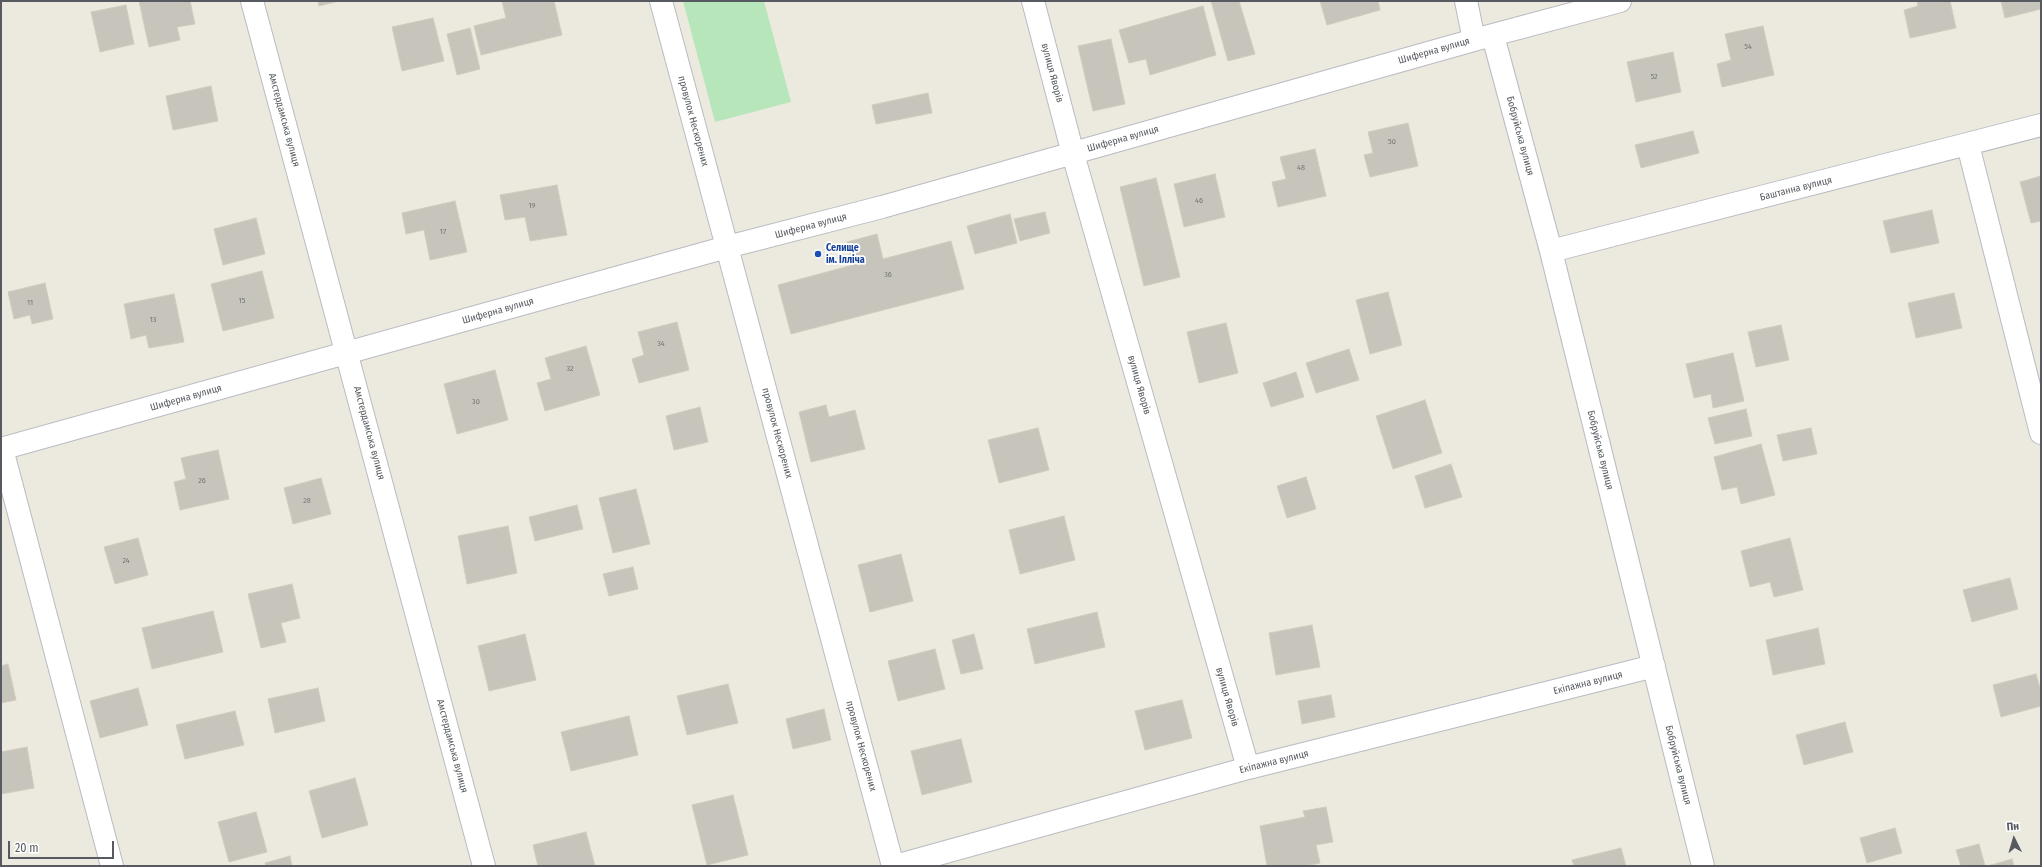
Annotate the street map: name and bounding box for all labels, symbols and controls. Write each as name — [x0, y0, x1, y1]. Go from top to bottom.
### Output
street label: Шиферна вулиця — [1397, 35, 1471, 67]
street label: вулиця Яворів — [1038, 42, 1066, 104]
house number: 54 — [1744, 42, 1752, 52]
street label: Амстердамська вулиця — [266, 72, 302, 168]
house number: 52 — [1650, 72, 1658, 82]
street label: провулок Нескорених — [675, 75, 711, 167]
street label: Бобруйська вулиця — [1504, 95, 1536, 177]
street label: Шиферна вулиця — [1086, 123, 1160, 155]
house number: 50 — [1388, 137, 1396, 147]
house number: 48 — [1297, 163, 1305, 173]
street label: Баштанна вулиця — [1759, 174, 1833, 204]
house number: 46 — [1195, 196, 1203, 206]
house number: 19 — [528, 201, 536, 211]
street label: Шиферна вулиця — [774, 211, 848, 241]
house number: 17 — [440, 227, 446, 237]
place label: Селище ім. Ілліча — [826, 242, 865, 266]
marker: Селище ім. Ілліча — [813, 249, 823, 259]
house number: 36 — [884, 270, 892, 280]
street label: Шиферна вулиця — [461, 295, 535, 327]
house number: 15 — [239, 296, 245, 306]
house number: 11 — [27, 298, 33, 308]
house number: 13 — [150, 315, 156, 325]
house number: 34 — [657, 339, 665, 349]
street label: вулиця Яворів — [1125, 354, 1153, 416]
house number: 32 — [566, 364, 574, 374]
street label: Шиферна вулиця — [149, 382, 223, 414]
street label: Амстердамська вулиця — [351, 385, 387, 481]
street label: провулок Нескорених — [759, 387, 795, 479]
house number: 30 — [472, 397, 480, 407]
street label: Бобруйська вулиця — [1584, 409, 1616, 491]
house number: 26 — [198, 476, 206, 486]
house number: 28 — [303, 496, 311, 506]
house number: 24 — [122, 556, 130, 566]
street label: вулиця Яворів — [1213, 666, 1241, 728]
street label: Екіпажна вулиця — [1552, 669, 1624, 697]
street label: Амстердамська вулиця — [434, 698, 470, 794]
street label: провулок Нескорених — [843, 700, 879, 792]
street label: Бобруйська вулиця — [1662, 724, 1694, 806]
street label: Екіпажна вулиця — [1238, 748, 1310, 776]
north arrow — [1994, 819, 2034, 859]
text: Пн — [2006, 820, 2020, 834]
scale bar — [10, 833, 116, 859]
text: 20 m — [15, 841, 39, 855]

